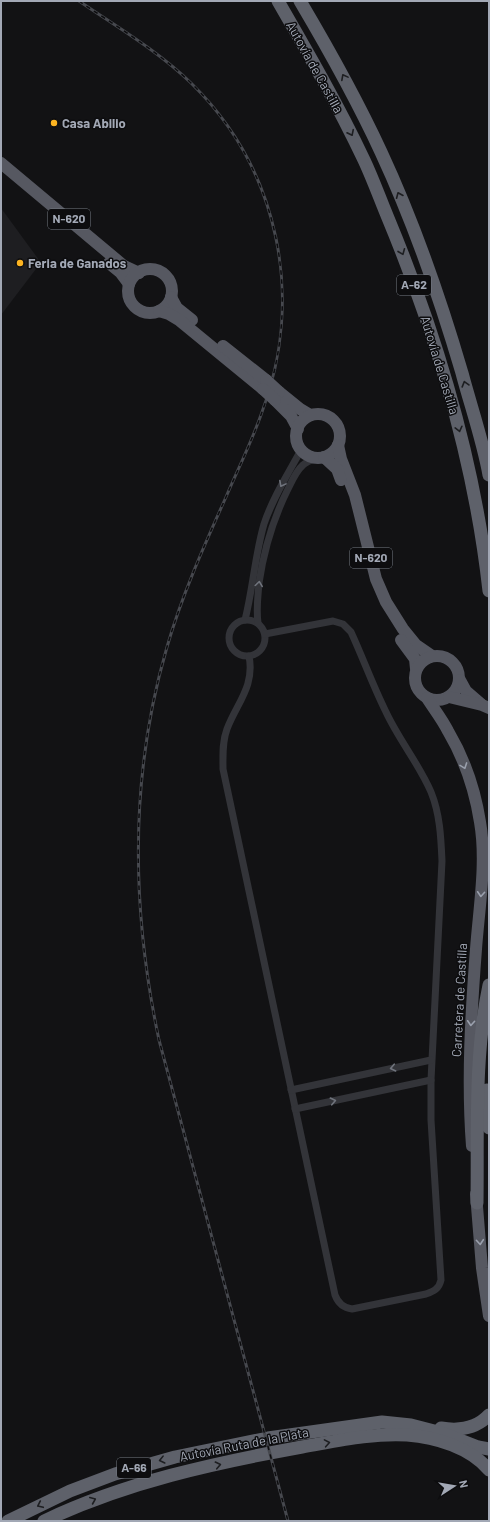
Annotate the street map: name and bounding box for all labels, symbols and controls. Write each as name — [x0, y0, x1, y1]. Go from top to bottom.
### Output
street label: Autovía de Castilla — [283, 18, 347, 116]
one-way arrow — [341, 74, 348, 81]
place label: Casa Abilio — [62, 115, 126, 131]
marker: Casa Abilio — [49, 118, 59, 128]
one-way arrow — [346, 129, 354, 137]
one-way arrow — [395, 191, 403, 198]
road number: N-620 — [48, 209, 90, 229]
one-way arrow — [398, 249, 406, 256]
place label: Feria de Ganados — [28, 255, 127, 271]
marker: Feria de Ganados — [15, 258, 25, 268]
road number: A-62 — [397, 275, 431, 295]
street label: Autovía de Castilla — [417, 314, 463, 416]
one-way arrow — [461, 380, 470, 387]
one-way arrow — [454, 426, 463, 433]
one-way arrow — [279, 480, 287, 487]
road number: N-620 — [350, 548, 392, 568]
one-way arrow — [254, 581, 263, 587]
one-way arrow — [460, 762, 468, 769]
one-way arrow — [476, 891, 485, 897]
street label: Carretera de Castilla — [448, 943, 470, 1057]
one-way arrow — [466, 1020, 475, 1026]
one-way arrow — [390, 1064, 396, 1072]
one-way arrow — [330, 1097, 337, 1106]
one-way arrow — [475, 1239, 484, 1245]
street label: Autovía Ruta de la Plata — [178, 1424, 310, 1464]
one-way arrow — [324, 1439, 330, 1448]
one-way arrow — [159, 1456, 165, 1464]
road number: A-66 — [117, 1458, 151, 1478]
one-way arrow — [215, 1461, 221, 1469]
north arrow — [434, 1466, 474, 1506]
text: N — [457, 1479, 471, 1489]
one-way arrow — [88, 1497, 96, 1505]
one-way arrow — [37, 1500, 44, 1508]

